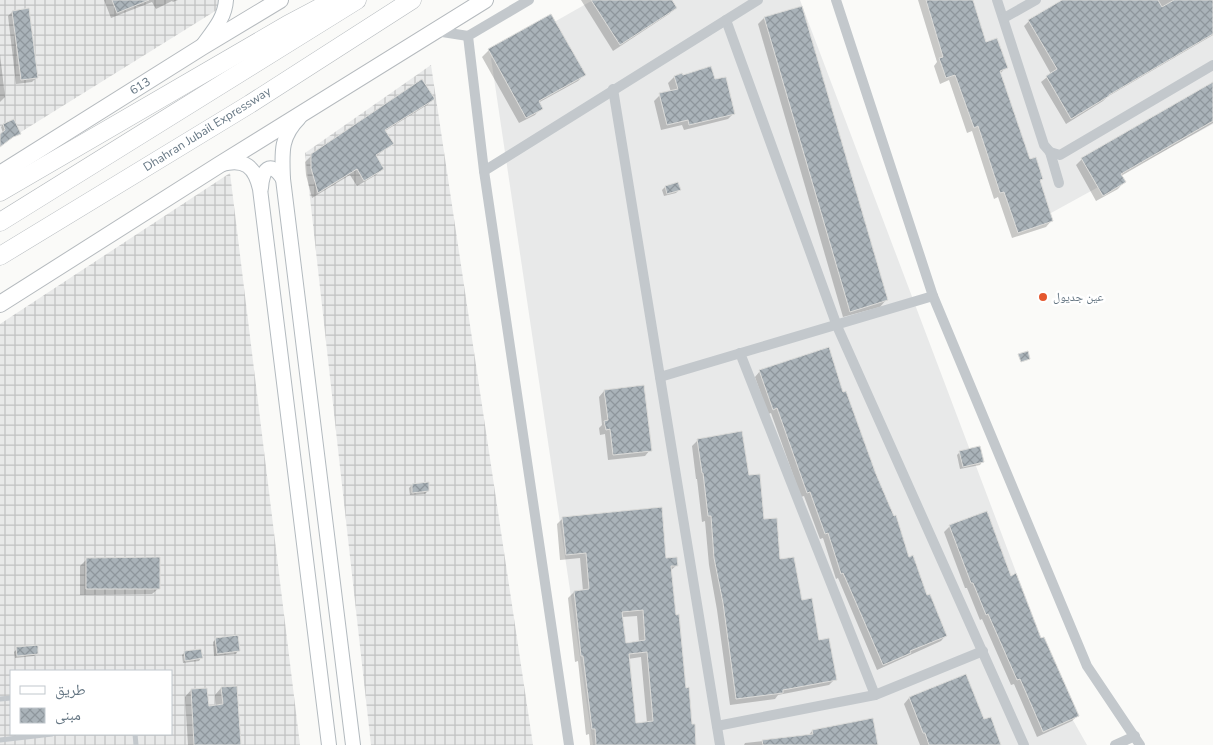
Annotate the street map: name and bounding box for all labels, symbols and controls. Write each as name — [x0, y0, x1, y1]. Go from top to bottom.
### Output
street label: 613 — [127, 73, 153, 99]
street label: Dhahran Jubail Expressway — [140, 83, 275, 175]
place label: عين جديول — [1053, 289, 1104, 305]
marker: عين جديول — [1037, 291, 1049, 303]
legend — [10, 670, 172, 735]
text: طريق — [55, 680, 86, 700]
text: مبنى — [55, 705, 81, 725]

